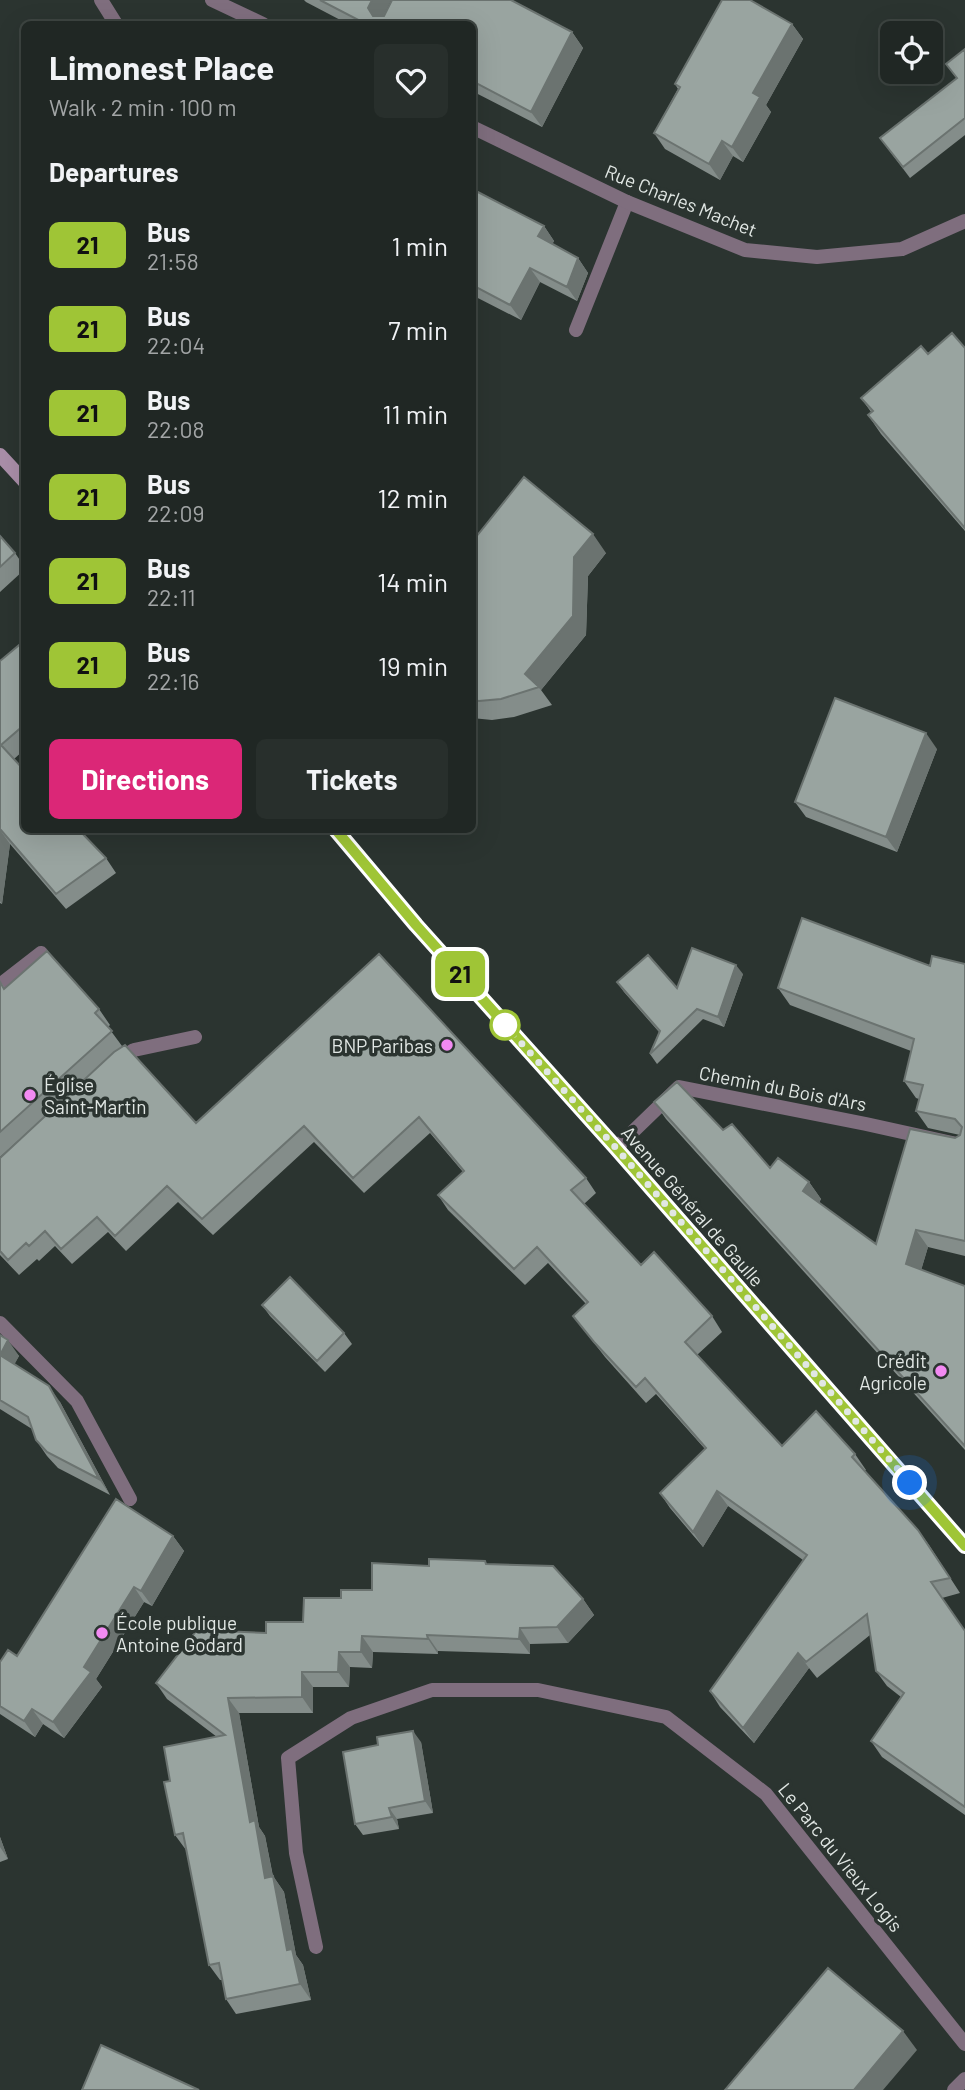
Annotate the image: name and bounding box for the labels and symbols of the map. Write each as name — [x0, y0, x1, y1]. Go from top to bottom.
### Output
street label: Rue Charles Machet — [602, 159, 760, 241]
line badge: 21 — [428, 951, 491, 997]
unlabelled marker — [490, 1010, 520, 1040]
place label: BNP Paribas — [332, 1034, 433, 1057]
marker: BNP Paribas — [439, 1037, 455, 1053]
street label: Chemin du Bois d'Ars — [697, 1060, 869, 1116]
place label: Église Saint-Martin — [44, 1073, 146, 1118]
marker: Église Saint-Martin — [22, 1087, 38, 1103]
street label: Avenue Général de Gaulle — [617, 1121, 769, 1291]
place label: Crédit Agricole — [859, 1349, 927, 1394]
marker: Crédit Agricole — [933, 1363, 949, 1379]
your location — [892, 1465, 927, 1500]
place label: École publique Antoine Godard — [116, 1611, 243, 1656]
marker: École publique Antoine Godard — [94, 1625, 110, 1641]
street label: Le Parc du Vieux Logis — [774, 1778, 908, 1936]

